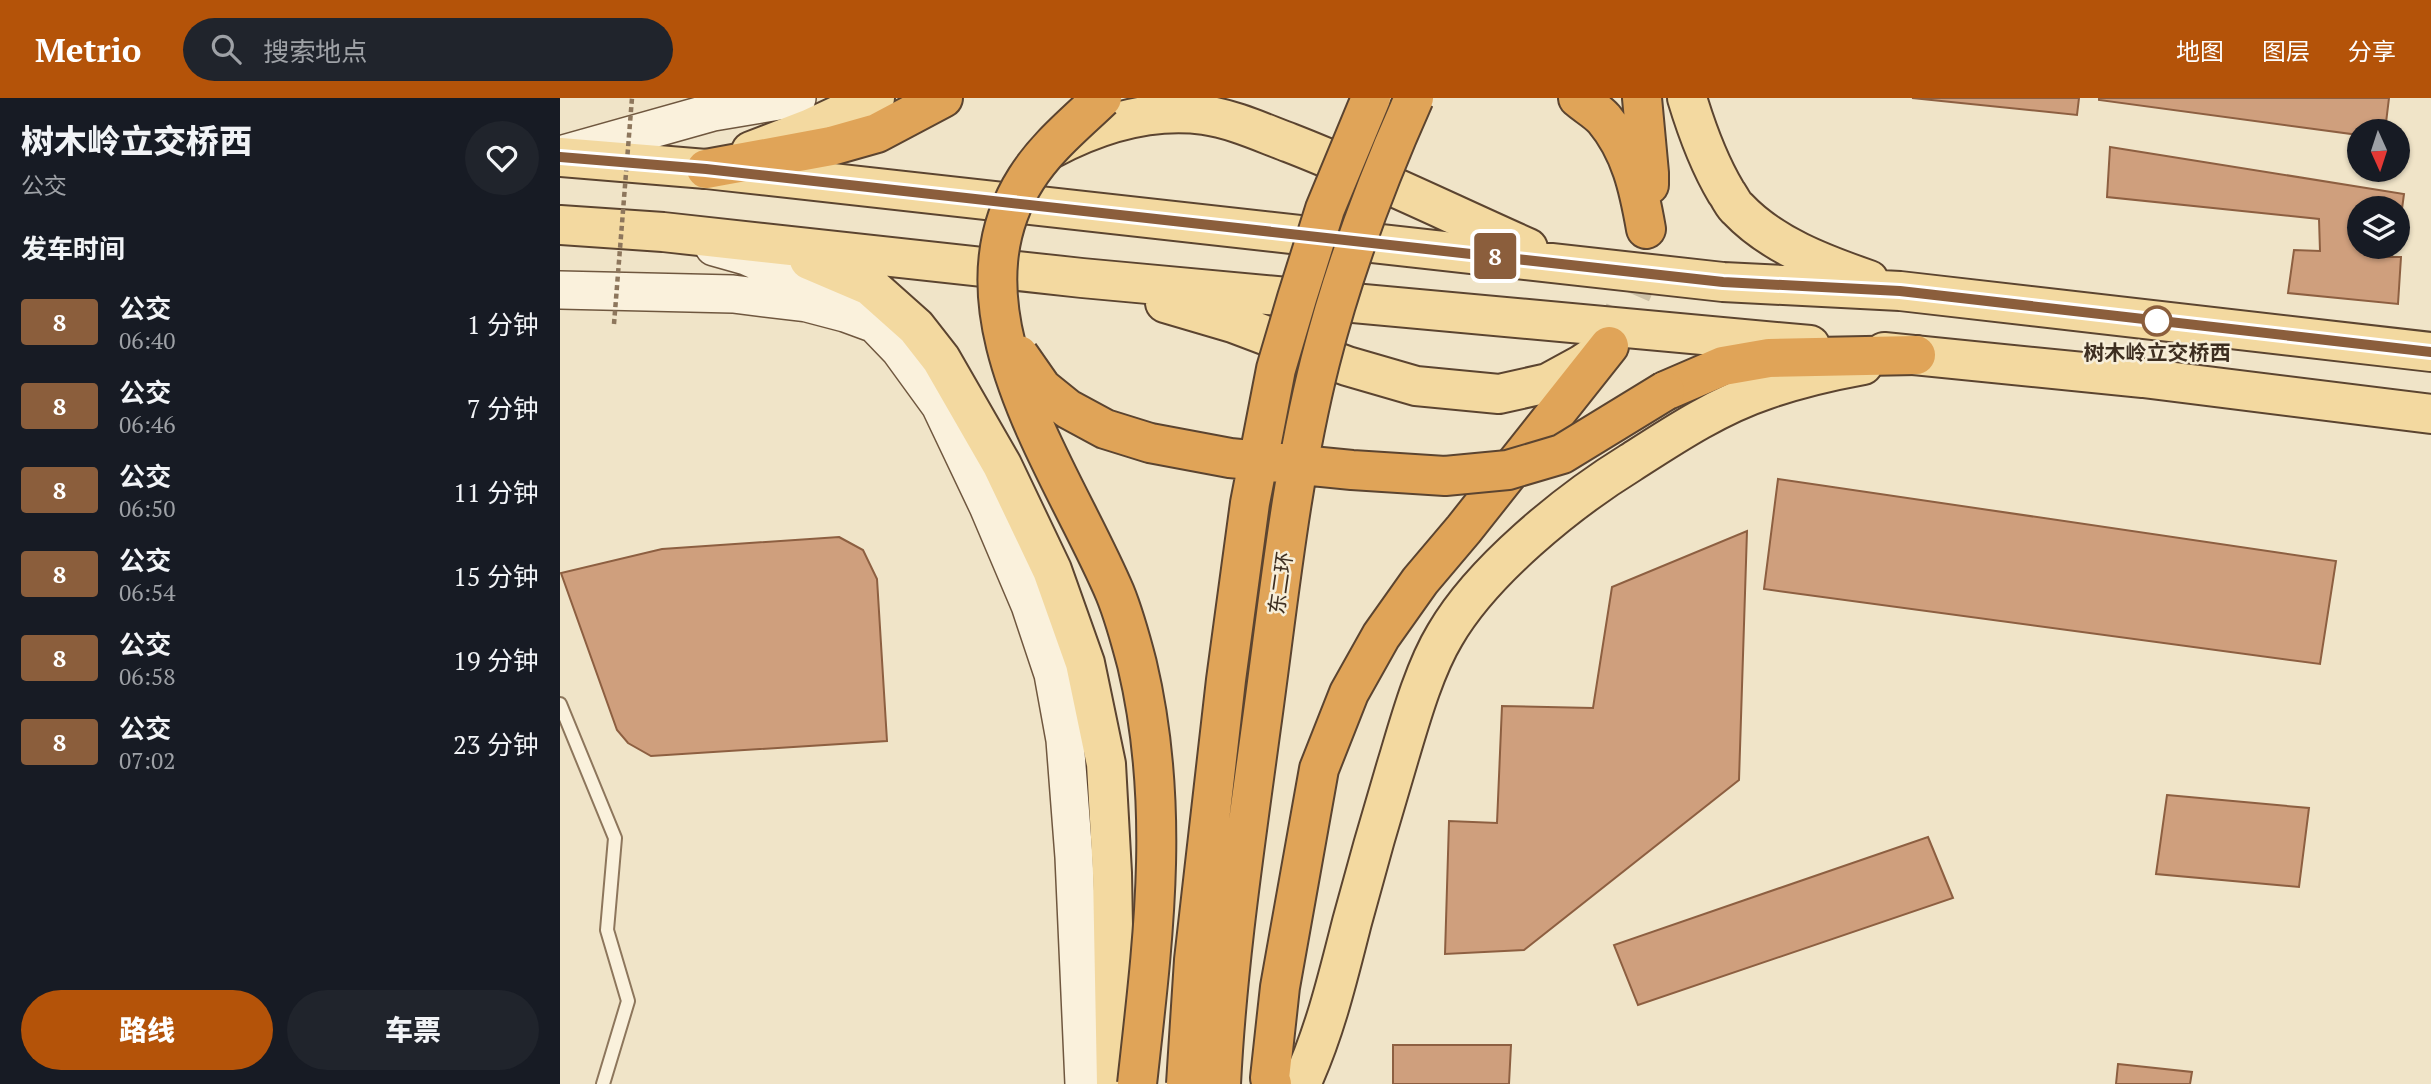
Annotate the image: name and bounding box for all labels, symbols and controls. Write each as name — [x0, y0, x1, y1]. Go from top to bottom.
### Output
search box — [183, 18, 673, 81]
text: Metrio — [35, 28, 141, 71]
icon: search — [207, 30, 245, 68]
text: 搜索地点 — [263, 34, 367, 68]
text: 地图 — [2176, 35, 2224, 67]
text: 图层 — [2262, 35, 2310, 67]
text: 分享 — [2348, 35, 2396, 67]
text: 树木岭立交桥西 — [21, 119, 252, 162]
north arrow — [2347, 119, 2410, 182]
map controls — [2347, 119, 2410, 259]
button: heart — [465, 121, 539, 195]
text: 公交 — [21, 170, 67, 201]
button: layers — [2347, 196, 2410, 259]
text: 发车时间 — [21, 231, 125, 265]
line badge: 8 — [1472, 233, 1518, 279]
text: 8 — [1488, 240, 1502, 272]
text: 公交 — [119, 291, 171, 325]
text: 8 — [53, 306, 66, 338]
marker: 树木岭立交桥西 — [2142, 306, 2172, 336]
text: 1 分钟 — [467, 307, 539, 341]
text: 06:40 — [119, 325, 176, 356]
place label: 树木岭立交桥西 — [2084, 338, 2231, 366]
text: 公交 — [119, 375, 171, 409]
text: 8 — [53, 390, 66, 422]
text: 7 分钟 — [467, 391, 539, 425]
text: 06:46 — [119, 409, 176, 440]
text: 公交 — [119, 459, 171, 493]
text: 8 — [53, 474, 66, 506]
text: 11 分钟 — [453, 475, 539, 509]
text: 06:50 — [119, 493, 176, 524]
text: 公交 — [119, 543, 171, 577]
street label: 东二环 — [1262, 550, 1298, 616]
text: 8 — [53, 558, 66, 590]
text: 15 分钟 — [453, 559, 539, 593]
text: 06:54 — [119, 577, 176, 608]
text: 公交 — [119, 627, 171, 661]
text: 8 — [53, 642, 66, 674]
text: 19 分钟 — [453, 643, 539, 677]
text: 06:58 — [119, 661, 176, 692]
text: 公交 — [119, 711, 171, 745]
text: 8 — [53, 726, 66, 758]
text: 23 分钟 — [453, 727, 539, 761]
text: 07:02 — [119, 745, 176, 776]
button: 路线 — [21, 990, 273, 1070]
button: 车票 — [287, 990, 539, 1070]

